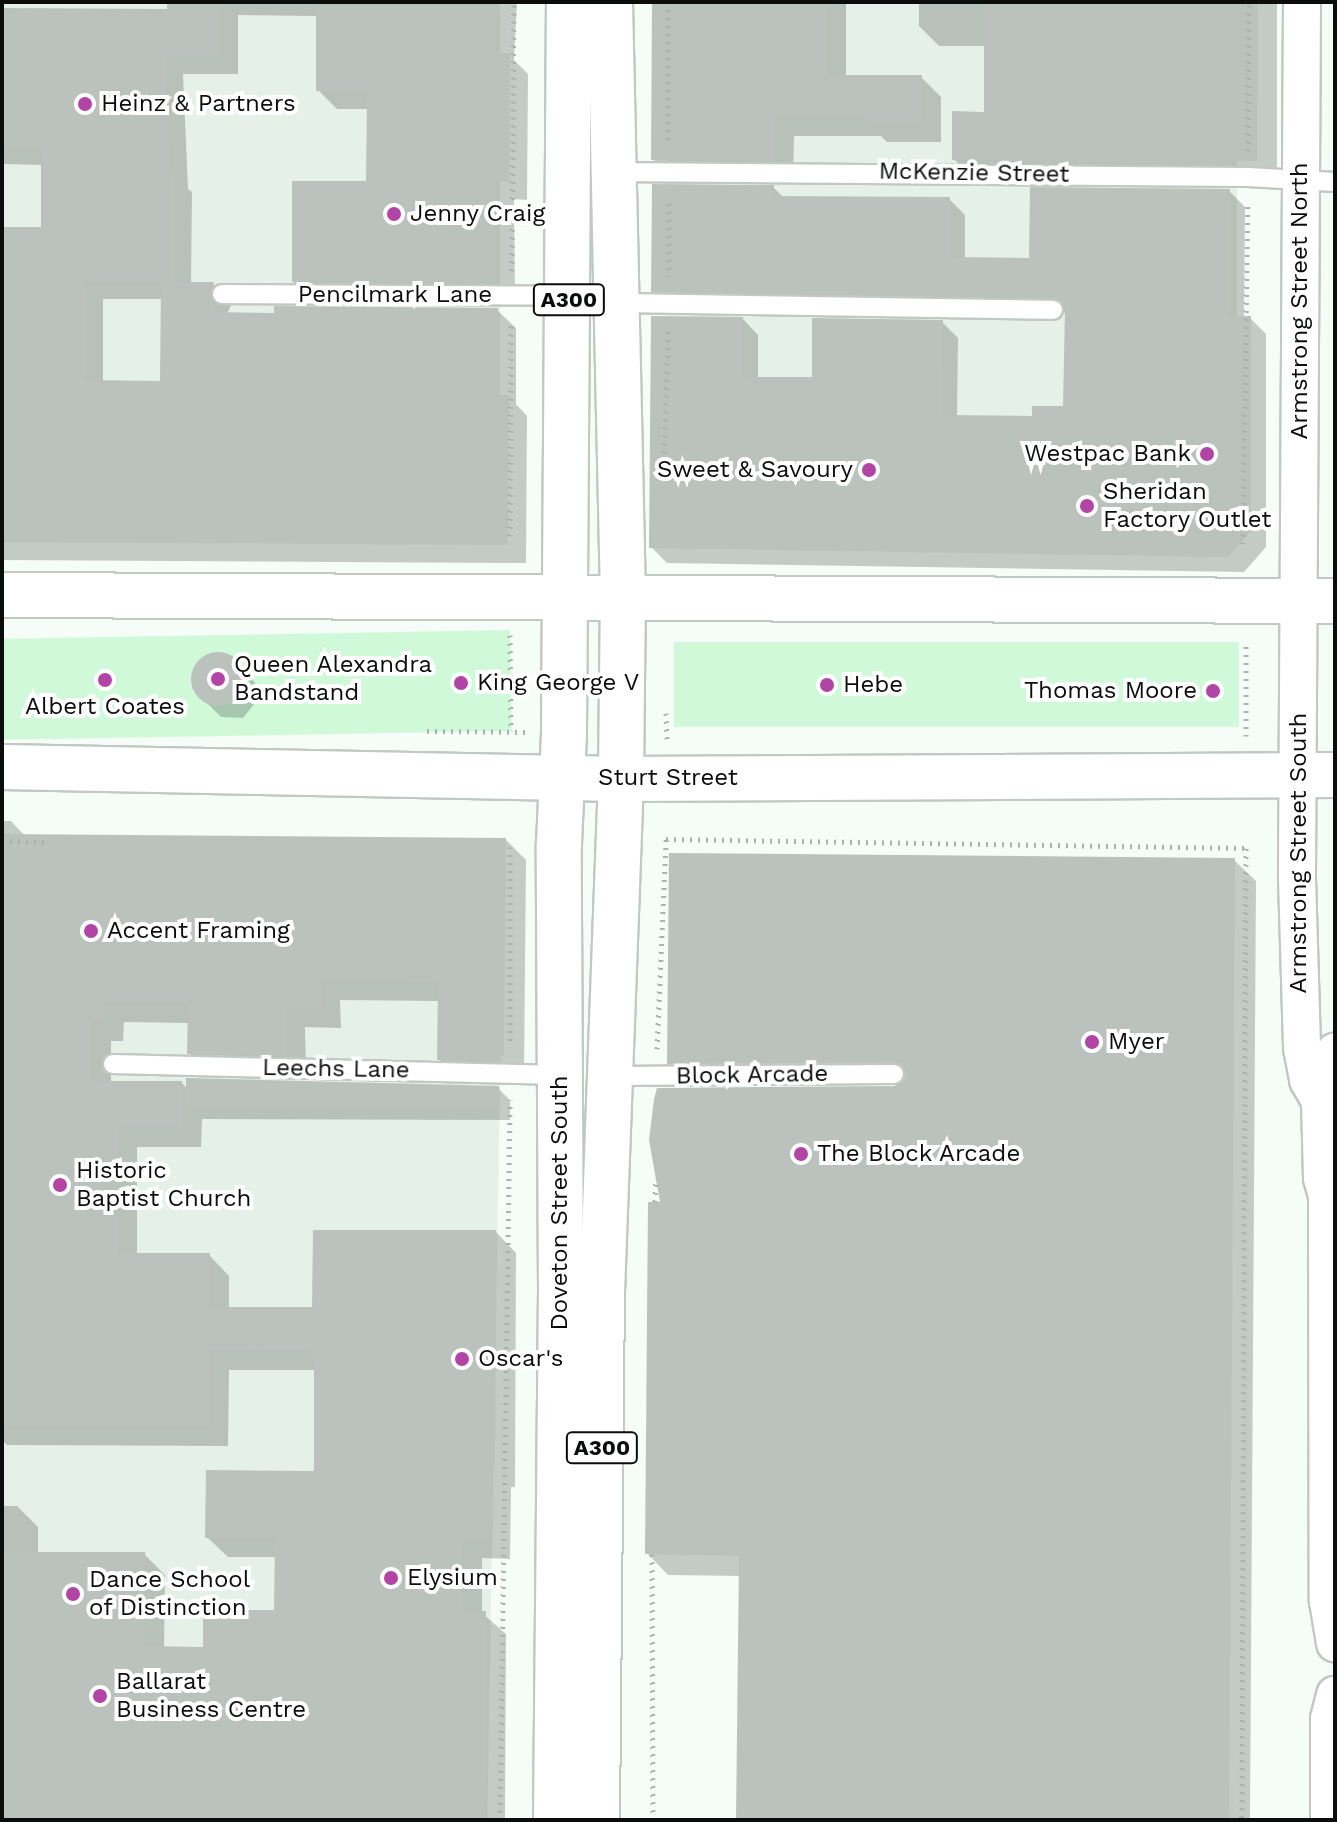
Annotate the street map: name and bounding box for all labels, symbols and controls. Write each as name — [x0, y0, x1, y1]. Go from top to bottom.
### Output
place label: Heinz & Partners — [101, 90, 296, 118]
marker: Heinz & Partners — [76, 95, 94, 113]
street label: McKenzie Street — [878, 157, 1070, 189]
street label: Armstrong Street North — [1286, 162, 1314, 440]
place label: Jenny Craig — [410, 200, 546, 228]
marker: Jenny Craig — [385, 205, 403, 223]
street label: Pencilmark Lane — [298, 281, 492, 309]
road number: A300 — [531, 282, 607, 318]
place label: Westpac Bank — [1024, 440, 1191, 468]
marker: Westpac Bank — [1198, 445, 1216, 463]
place label: Sweet & Savoury — [657, 456, 853, 484]
marker: Sweet & Savoury — [860, 461, 878, 479]
place label: Sheridan Factory Outlet — [1103, 478, 1272, 534]
marker: Sheridan Factory Outlet — [1078, 497, 1096, 515]
place label: Queen Alexandra Bandstand — [234, 651, 433, 707]
place label: King George V — [477, 669, 640, 697]
marker: Queen Alexandra Bandstand — [209, 670, 227, 688]
marker: Albert Coates — [96, 671, 114, 689]
place label: Hebe — [843, 671, 903, 699]
marker: King George V — [452, 674, 470, 692]
marker: Hebe — [818, 676, 836, 694]
place label: Thomas Moore — [1024, 677, 1197, 705]
marker: Thomas Moore — [1204, 682, 1222, 700]
place label: Albert Coates — [25, 693, 185, 721]
street label: Armstrong Street South — [1285, 713, 1313, 993]
street label: Sturt Street — [598, 764, 738, 792]
place label: Accent Framing — [107, 917, 290, 945]
marker: Accent Framing — [82, 922, 100, 940]
place label: Myer — [1108, 1028, 1165, 1056]
marker: Myer — [1083, 1033, 1101, 1051]
street label: Leechs Lane — [262, 1053, 410, 1085]
street label: Block Arcade — [675, 1059, 829, 1091]
street label: Doveton Street South — [546, 1075, 574, 1331]
place label: The Block Arcade — [817, 1140, 1022, 1168]
marker: The Block Arcade — [792, 1145, 810, 1163]
place label: Historic Baptist Church — [76, 1157, 251, 1213]
marker: Historic Baptist Church — [51, 1176, 69, 1194]
place label: Oscar's — [478, 1345, 563, 1373]
marker: Oscar's — [453, 1350, 471, 1368]
road number: A300 — [564, 1430, 640, 1466]
place label: Elysium — [407, 1564, 498, 1592]
place label: Dance School of Distinction — [89, 1566, 250, 1622]
marker: Elysium — [382, 1569, 400, 1587]
marker: Dance School of Distinction — [64, 1585, 82, 1603]
place label: Ballarat Business Centre — [116, 1668, 306, 1724]
marker: Ballarat Business Centre — [91, 1687, 109, 1705]

